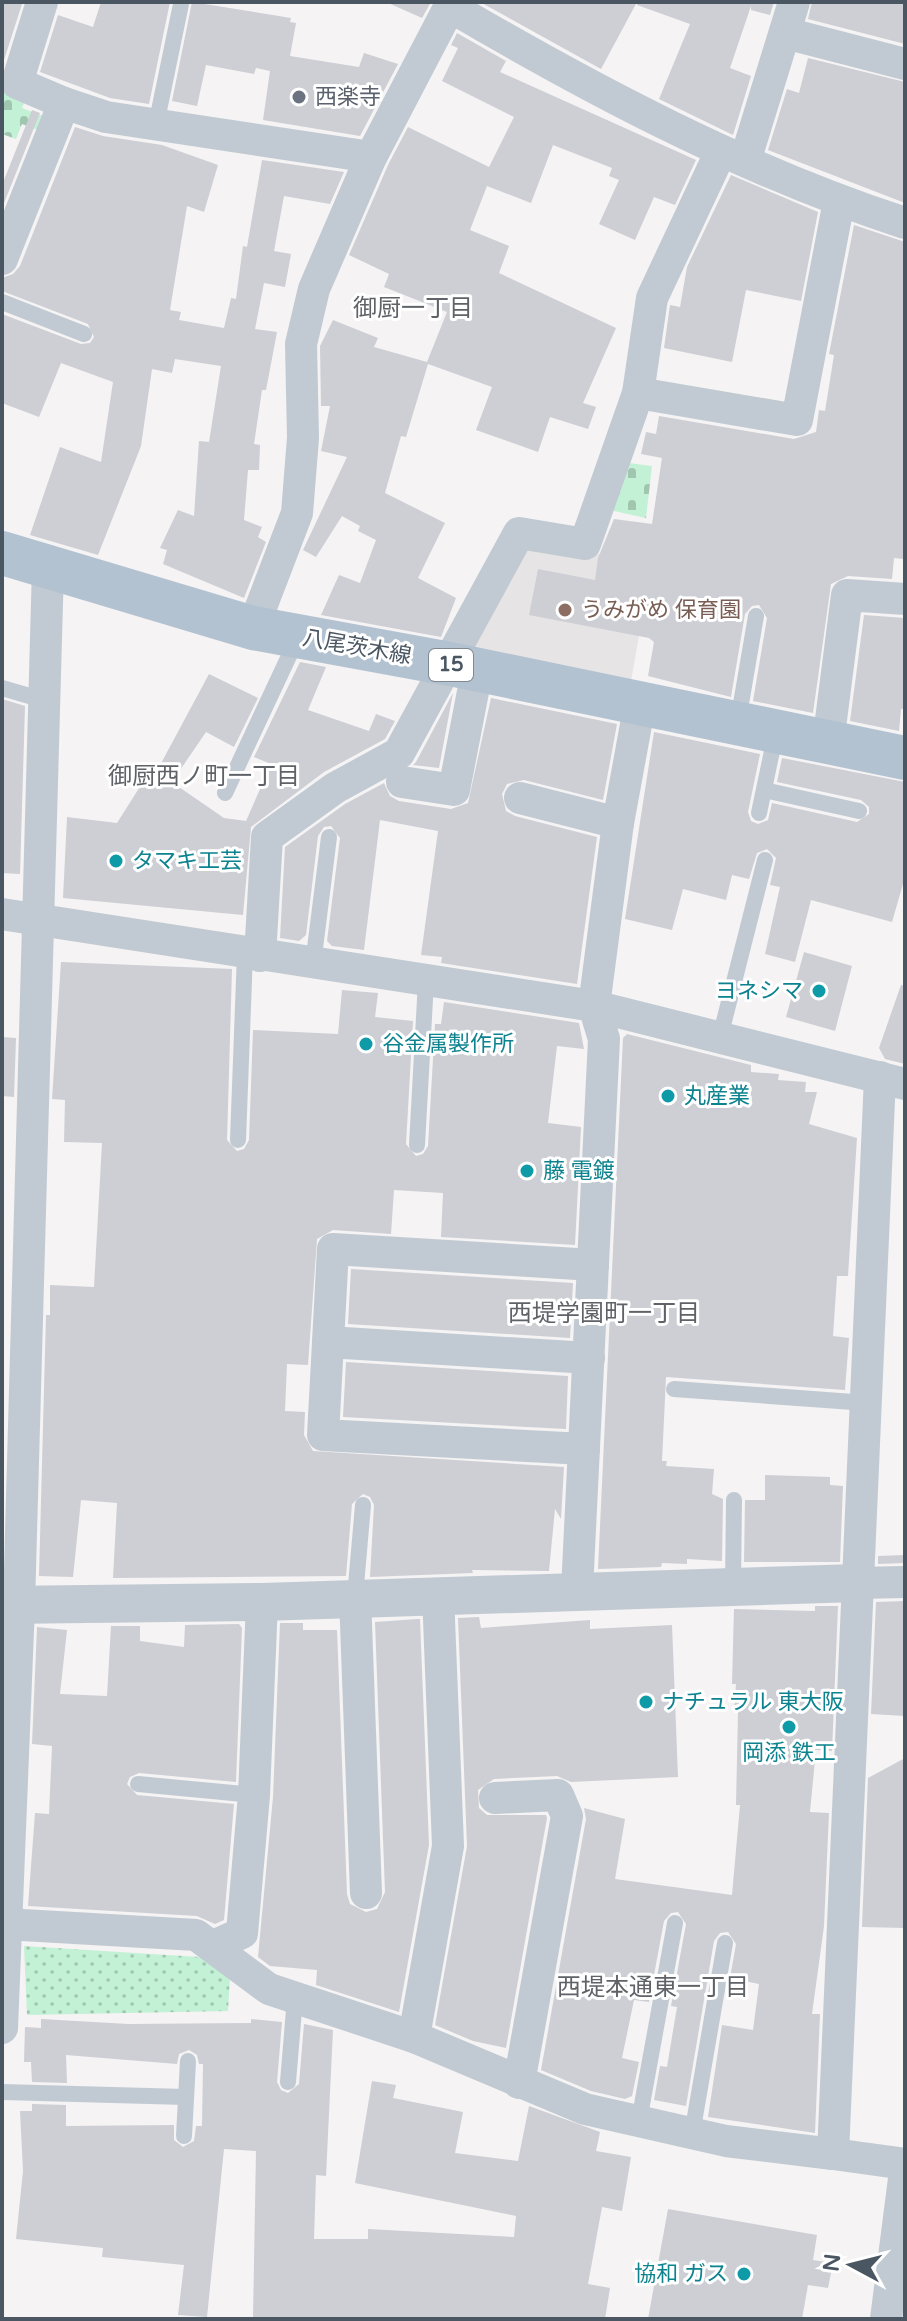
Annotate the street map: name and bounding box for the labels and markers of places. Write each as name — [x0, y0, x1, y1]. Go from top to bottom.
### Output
place label: 西楽寺 — [315, 84, 381, 110]
marker: 西楽寺 — [290, 88, 308, 106]
place label: うみがめ 保育園 — [581, 597, 741, 623]
marker: うみがめ 保育園 — [556, 601, 574, 619]
place label: タマキ工芸 — [132, 848, 242, 874]
marker: タマキ工芸 — [107, 852, 125, 870]
place label: ヨネシマ — [715, 978, 803, 1004]
marker: ヨネシマ — [810, 982, 828, 1000]
place label: 谷金属製作所 — [382, 1031, 514, 1057]
marker: 谷金属製作所 — [357, 1035, 375, 1053]
place label: 丸産業 — [684, 1083, 750, 1109]
marker: 丸産業 — [659, 1087, 677, 1105]
place label: 藤 電鍍 — [543, 1158, 615, 1184]
marker: 藤 電鍍 — [518, 1162, 536, 1180]
place label: ナチュラル 東大阪 — [662, 1689, 844, 1715]
marker: ナチュラル 東大阪 — [637, 1693, 655, 1711]
marker: 岡添 鉄工 — [780, 1718, 798, 1736]
place label: 岡添 鉄工 — [742, 1740, 836, 1766]
place label: 協和 ガス — [634, 2261, 728, 2287]
marker: 協和 ガス — [735, 2265, 753, 2283]

